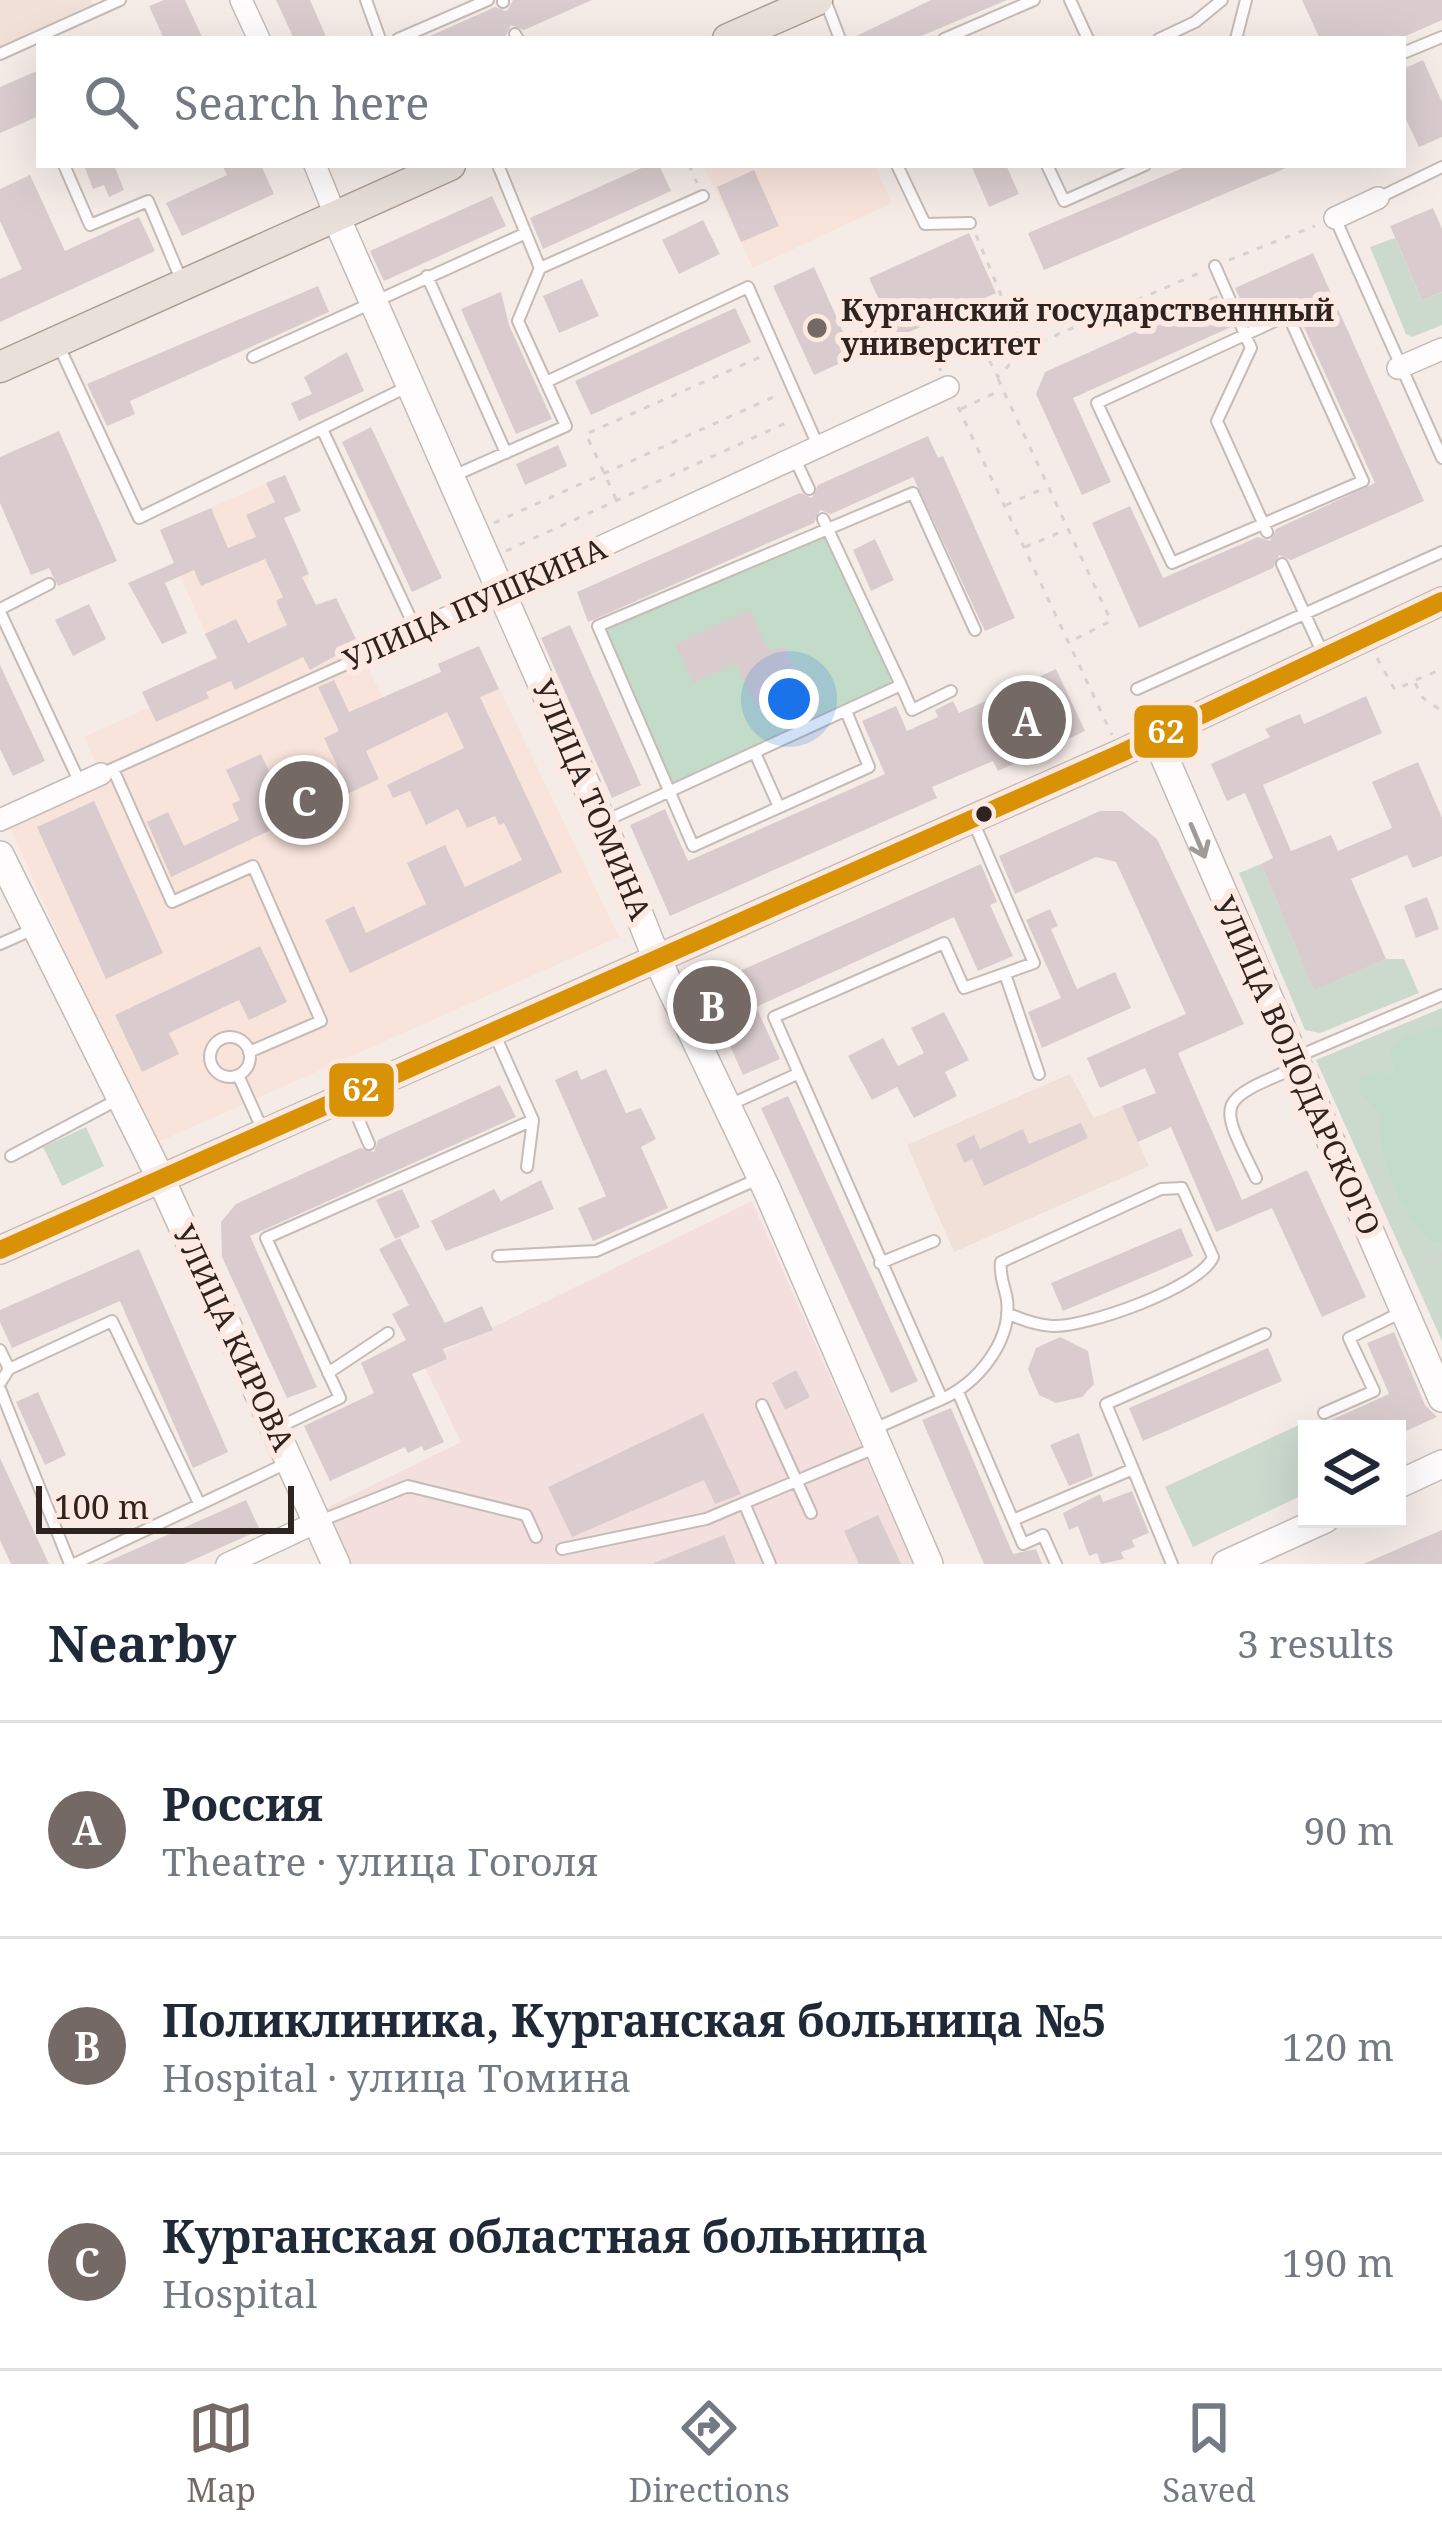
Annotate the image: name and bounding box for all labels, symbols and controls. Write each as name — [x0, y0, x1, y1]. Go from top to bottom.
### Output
search box — [36, 36, 1406, 168]
icon: search — [78, 69, 144, 135]
text: Search here — [174, 72, 429, 133]
place label: Курганский государственнный университет — [841, 289, 1334, 364]
marker: Курганский государственнный университет — [804, 315, 830, 341]
street label: УЛИЦА ПУШКИНА — [336, 527, 613, 680]
your location — [759, 669, 819, 729]
street label: УЛИЦА ТОМИНА — [523, 673, 662, 927]
pin: A — [988, 675, 1066, 765]
line badge: 62 — [1132, 703, 1200, 760]
text: 62 — [1147, 708, 1185, 753]
pin: C — [265, 755, 343, 845]
unlabelled marker — [973, 803, 995, 825]
one-way arrow — [1189, 822, 1210, 859]
street label: УЛИЦА ВОЛОДАРСКОГО — [1204, 890, 1391, 1241]
pin: B — [673, 960, 751, 1050]
line badge: 62 — [327, 1061, 396, 1119]
text: 62 — [342, 1066, 380, 1111]
street label: УЛИЦА КИРОВА — [164, 1218, 305, 1458]
map controls — [1298, 1420, 1406, 1528]
button: layers — [1298, 1420, 1406, 1528]
scale bar — [36, 1480, 294, 1533]
text: 100 m — [54, 1484, 149, 1529]
text: Nearby — [48, 1607, 236, 1677]
text: 3 results — [1237, 1616, 1394, 1669]
text: Россия — [162, 1773, 323, 1834]
text: A — [72, 1803, 102, 1856]
text: 90 m — [1303, 1803, 1394, 1856]
text: Theatre · улица Гоголя — [162, 1834, 599, 1887]
text: Поликлиника, Курганская больница №5 — [162, 1989, 1106, 2050]
text: B — [74, 2019, 100, 2072]
text: 120 m — [1282, 2019, 1394, 2072]
text: Hospital · улица Томина — [162, 2050, 632, 2103]
text: Курганская областная больница — [162, 2205, 928, 2266]
text: C — [74, 2235, 100, 2288]
text: 190 m — [1282, 2235, 1394, 2288]
text: Hospital — [162, 2266, 317, 2319]
tab: Map — [186, 2395, 256, 2512]
tab: Directions — [628, 2395, 790, 2512]
tab: Saved — [1162, 2395, 1256, 2512]

